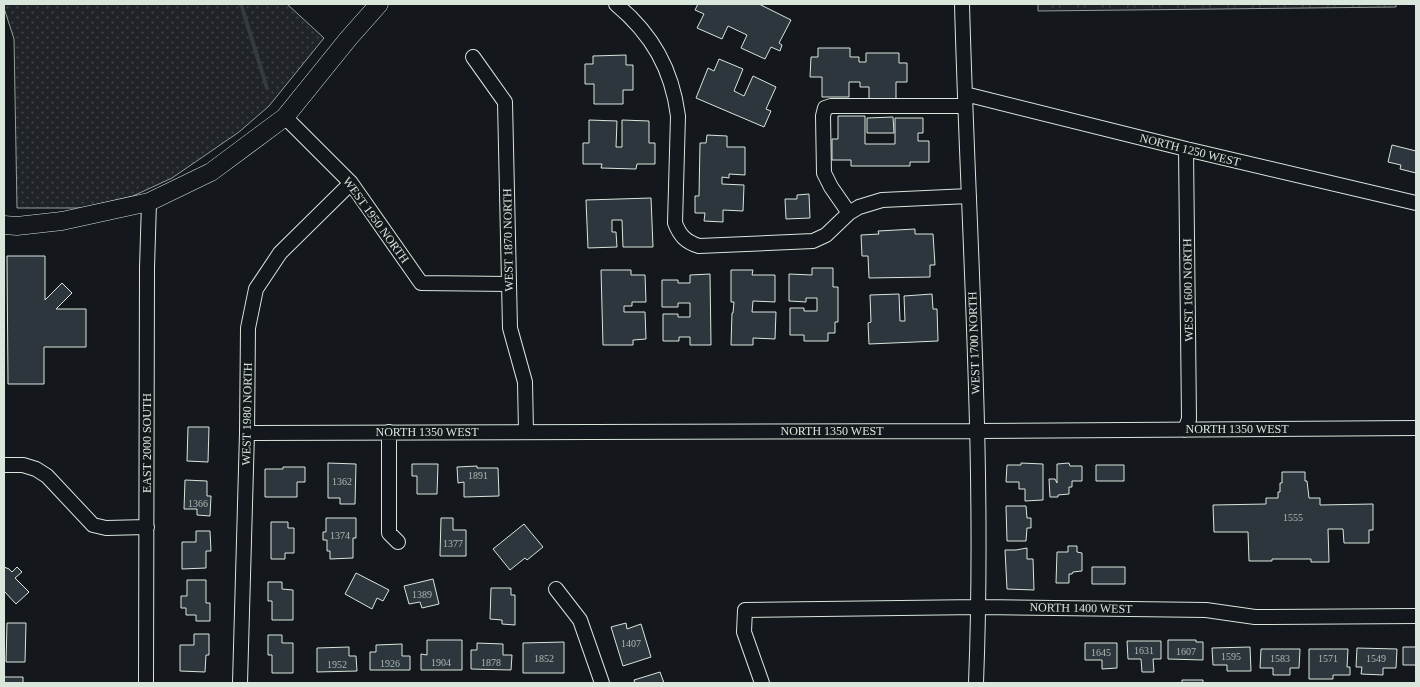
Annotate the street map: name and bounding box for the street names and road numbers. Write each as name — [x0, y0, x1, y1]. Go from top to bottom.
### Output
street label: NORTH 1250 WEST — [1138, 131, 1242, 169]
street label: WEST 1950 NORTH — [340, 174, 412, 266]
street label: WEST 1870 NORTH — [500, 188, 516, 292]
street label: WEST 1600 NORTH — [1180, 238, 1196, 342]
street label: WEST 1700 NORTH — [965, 291, 983, 395]
street label: WEST 1980 NORTH — [239, 362, 255, 466]
street label: EAST 2000 SOUTH — [140, 393, 154, 493]
street label: NORTH 1350 WEST — [1185, 422, 1289, 436]
street label: NORTH 1350 WEST — [780, 424, 884, 438]
street label: NORTH 1350 WEST — [375, 425, 479, 439]
street label: NORTH 1400 WEST — [1029, 600, 1133, 616]

